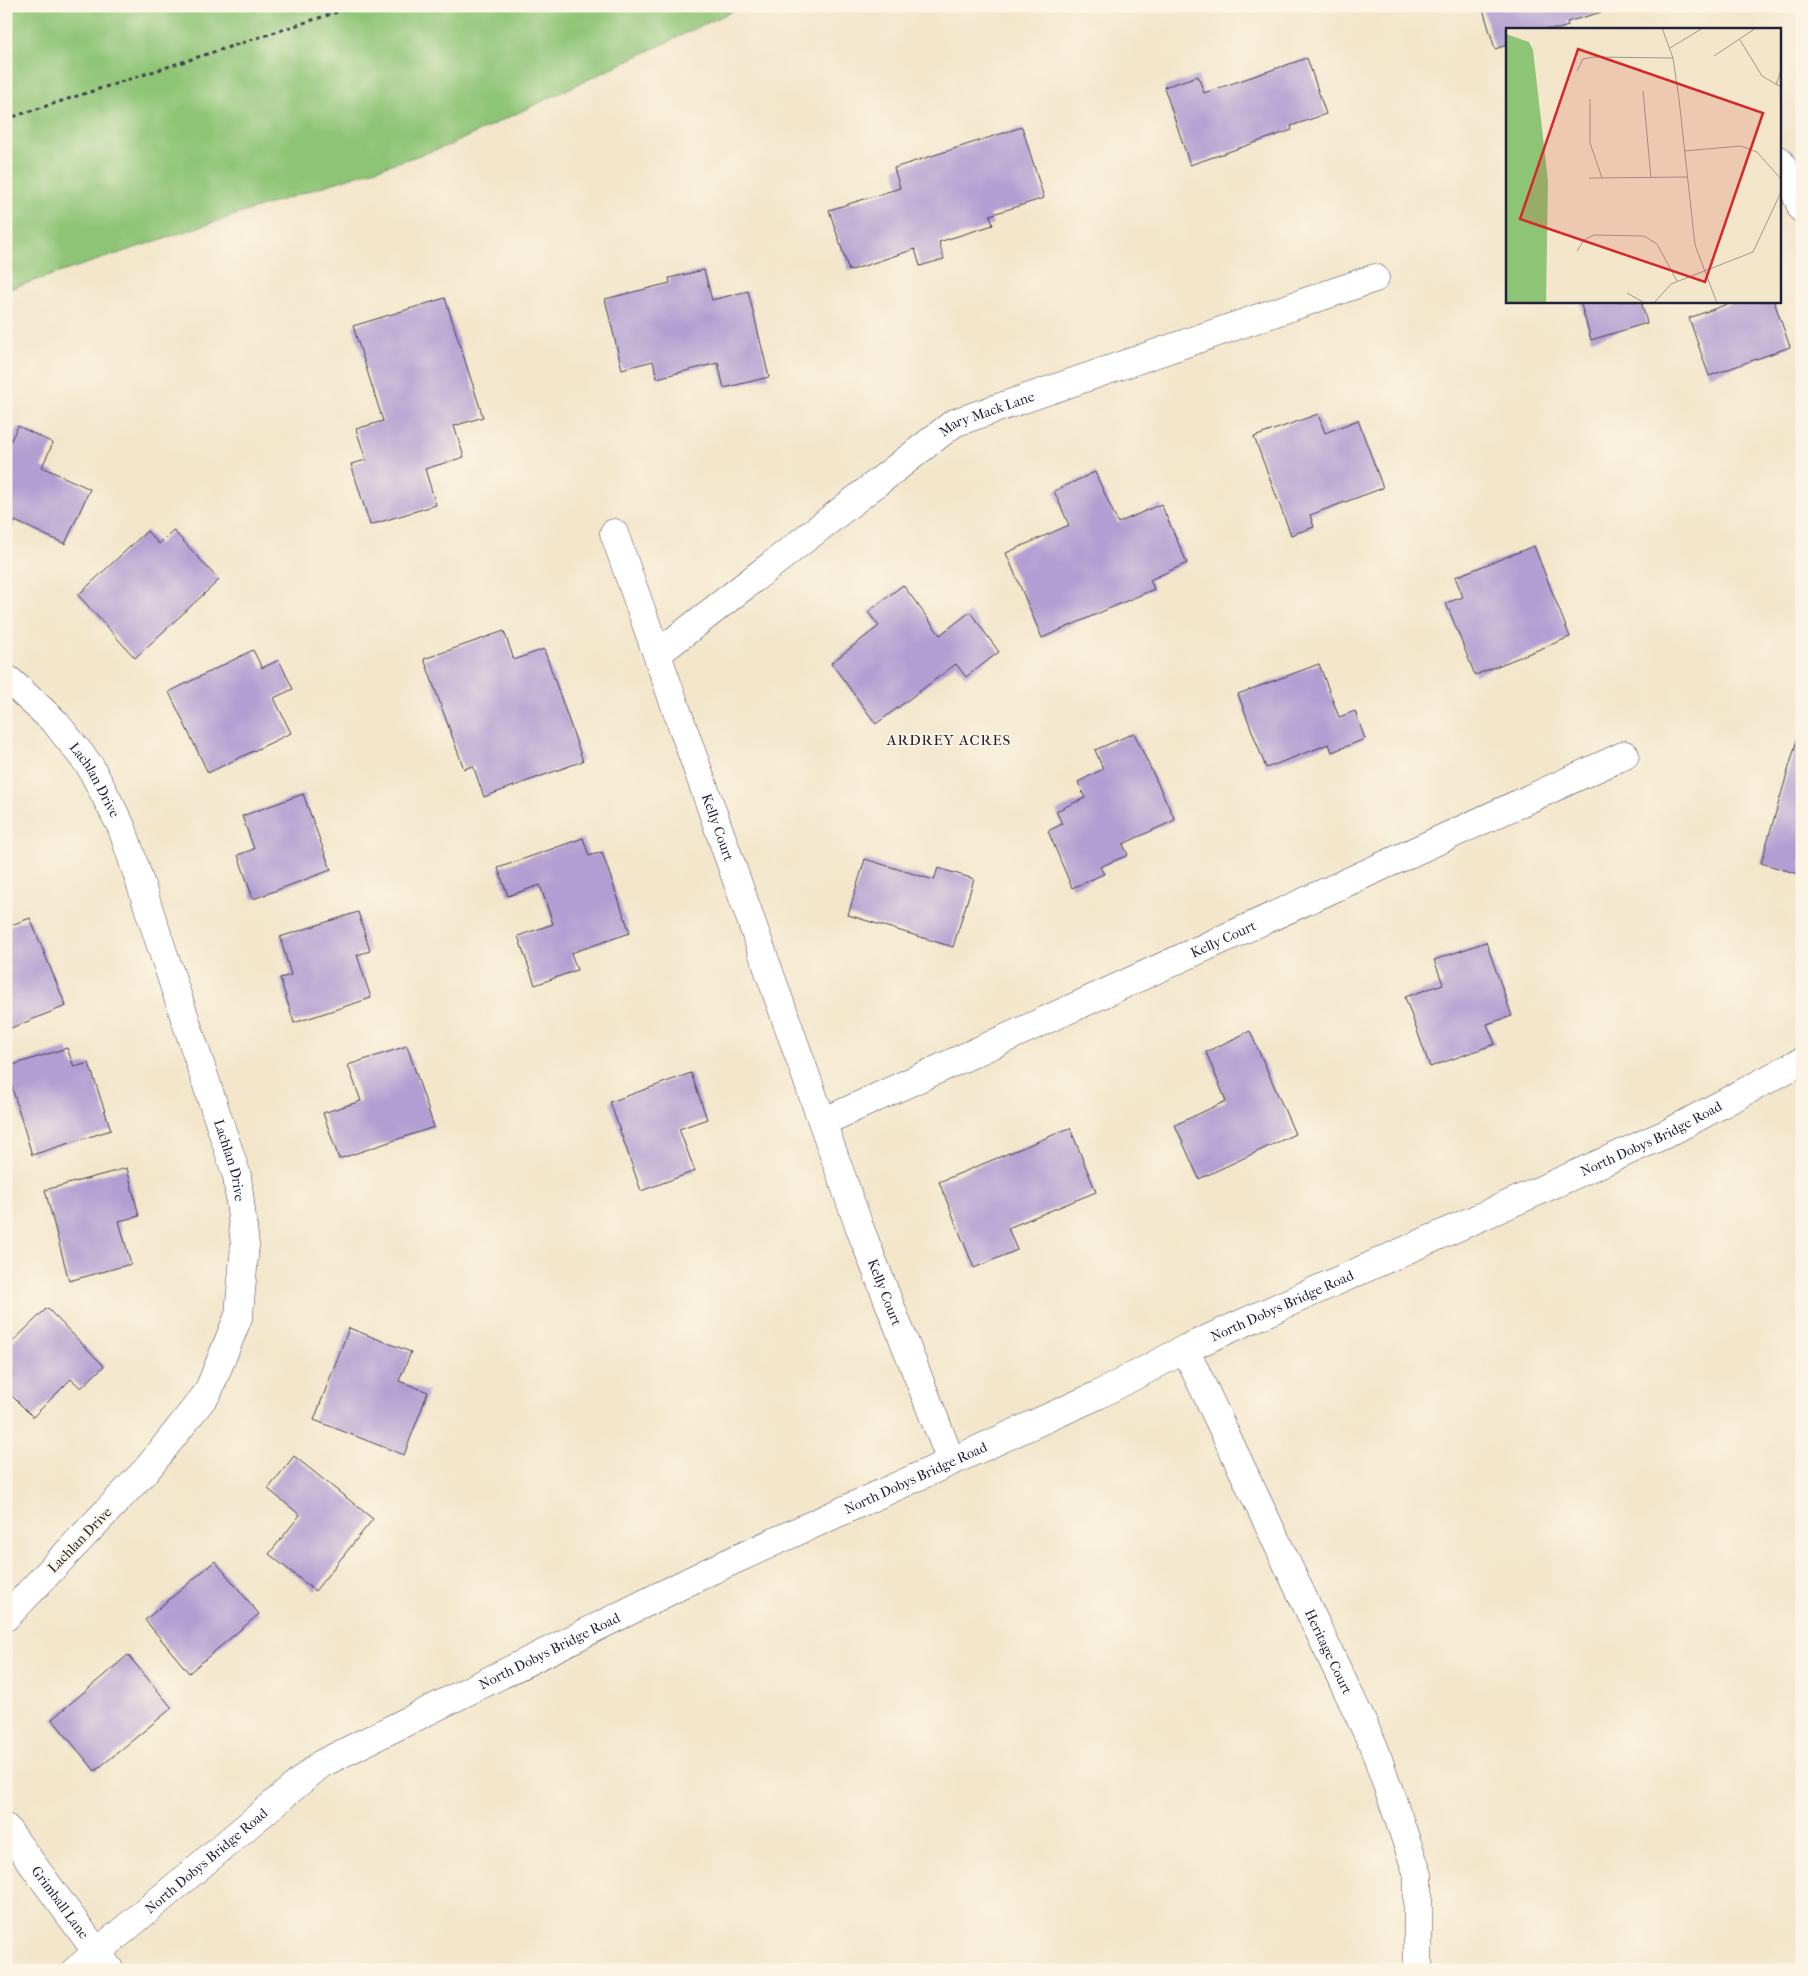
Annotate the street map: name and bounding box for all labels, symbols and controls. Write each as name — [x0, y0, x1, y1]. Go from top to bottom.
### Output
inset map — [1506, 28, 1780, 302]
street label: Mary Mack Lane — [935, 387, 1037, 440]
district label: ARDREY ACRES — [886, 731, 1011, 749]
street label: Lachlan Drive — [66, 739, 124, 820]
street label: Kelly Court — [698, 791, 738, 863]
street label: Kelly Court — [1188, 917, 1259, 961]
street label: North Dobys Bridge Road — [1577, 1097, 1725, 1180]
street label: Lachlan Drive — [210, 1117, 248, 1202]
street label: Kelly Court — [864, 1256, 906, 1328]
street label: North Dobys Bridge Road — [1208, 1266, 1357, 1345]
street label: North Dobys Bridge Road — [841, 1438, 990, 1518]
street label: Lachlan Drive — [44, 1504, 116, 1576]
street label: Heritage Court — [1301, 1606, 1356, 1697]
street label: North Dobys Bridge Road — [476, 1608, 623, 1693]
street label: North Dobys Bridge Road — [141, 1804, 271, 1917]
street label: Grimball Lane — [28, 1862, 93, 1942]

